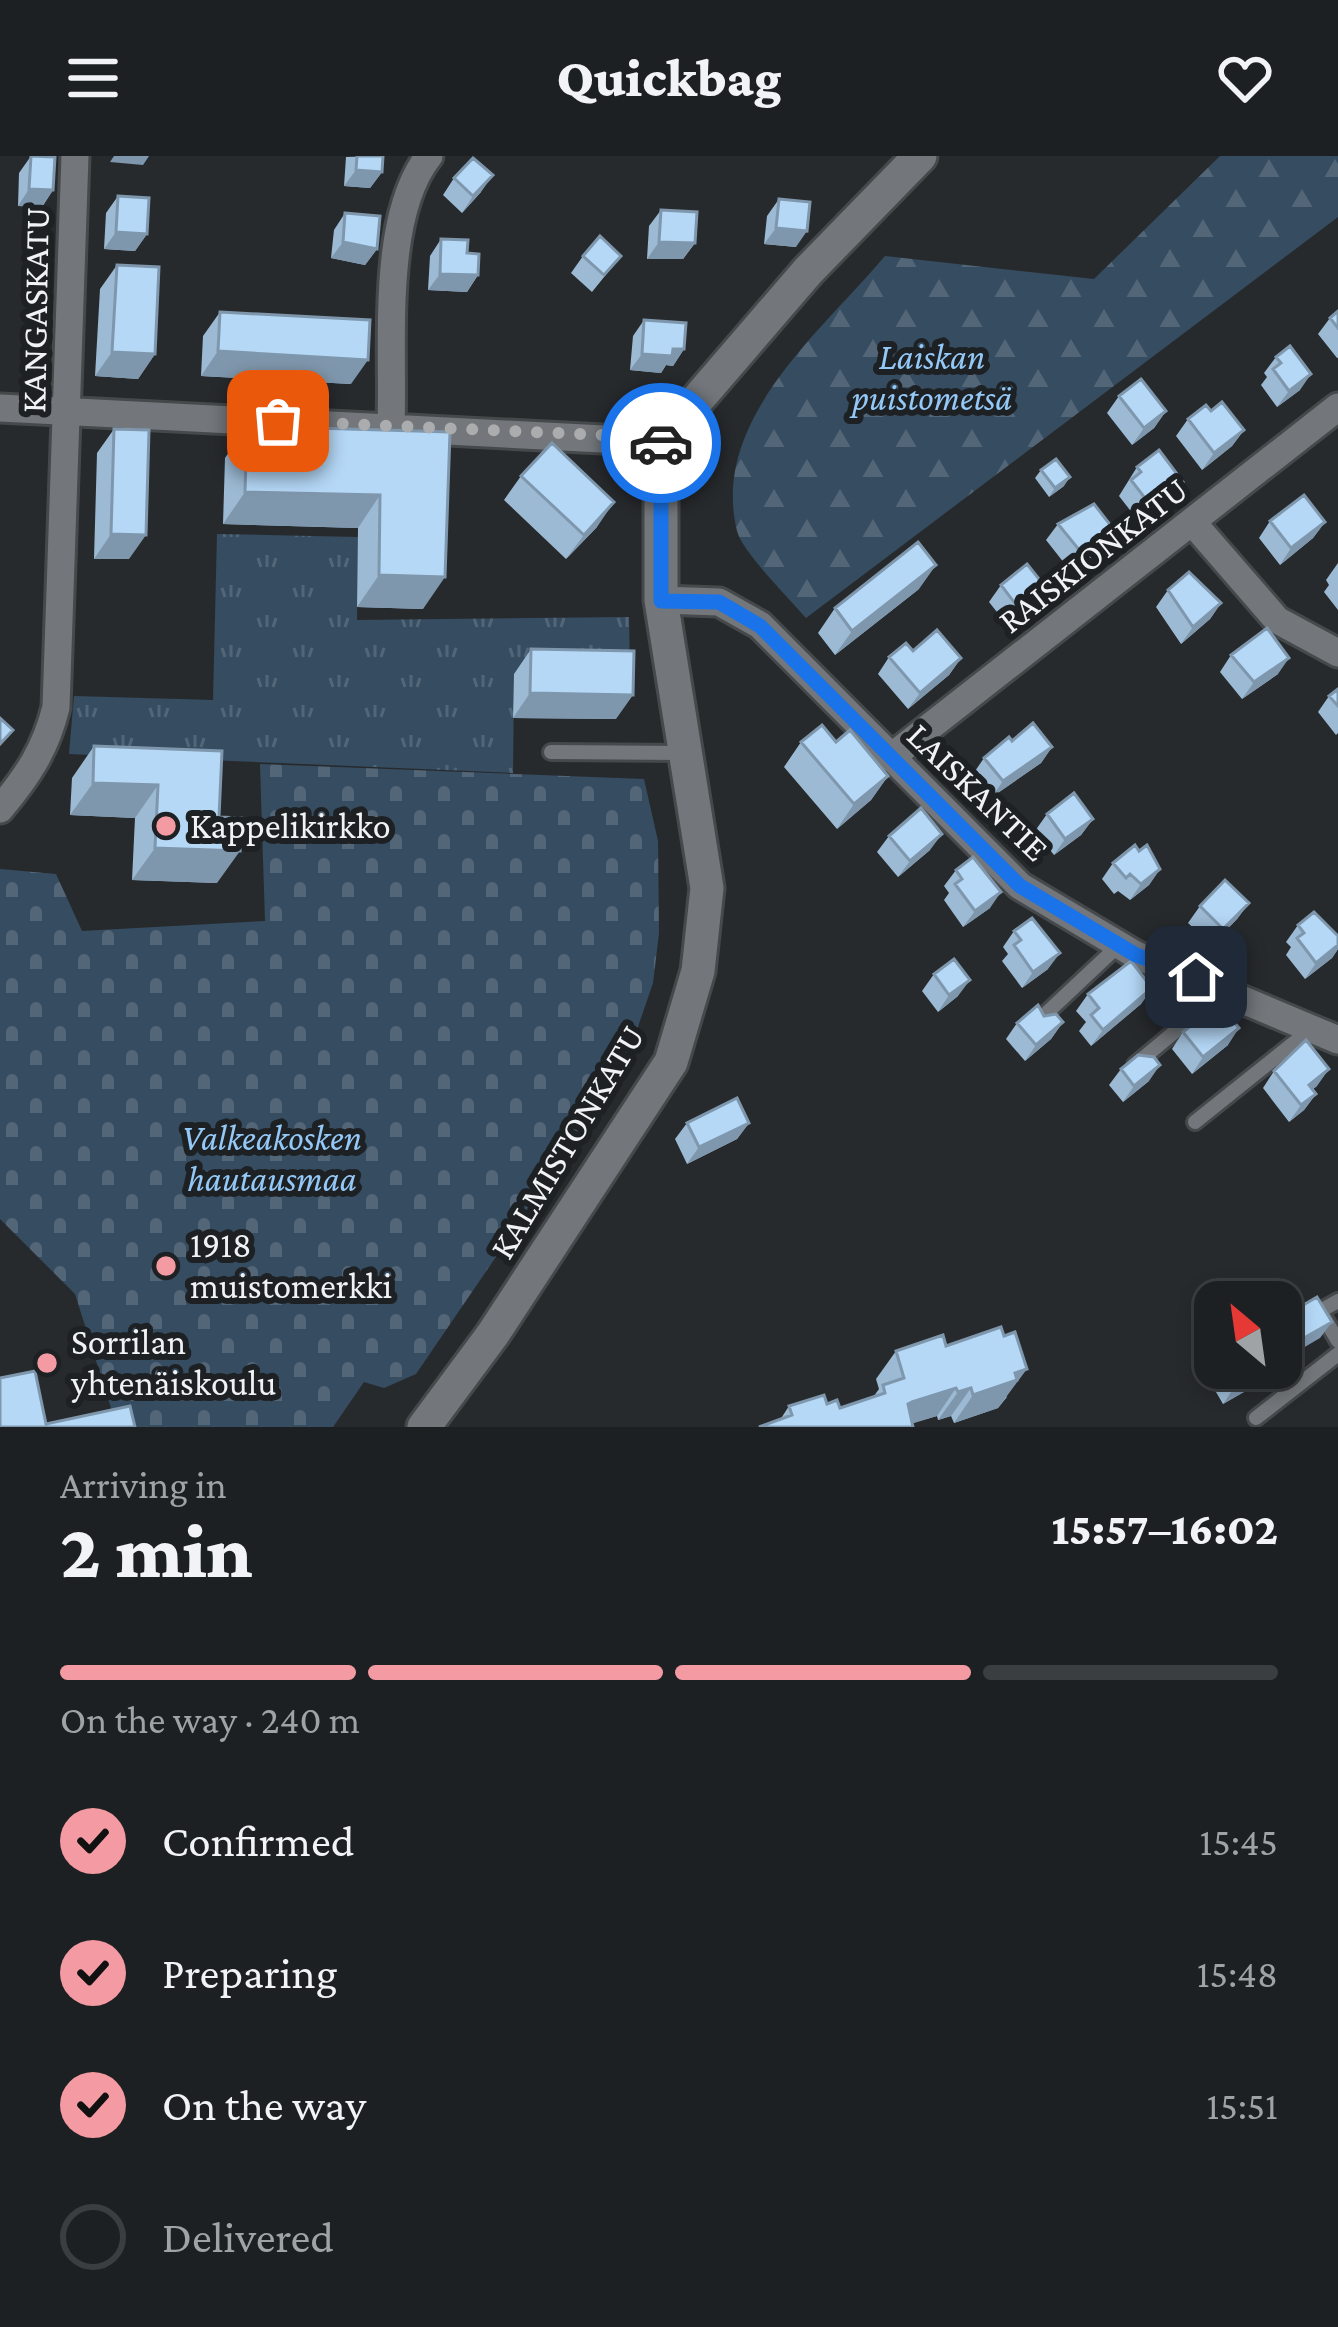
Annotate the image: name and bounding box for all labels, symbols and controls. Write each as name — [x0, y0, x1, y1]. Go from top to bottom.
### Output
icon: menu — [60, 45, 126, 111]
icon: heart — [1212, 45, 1278, 111]
text: Quickbag — [556, 48, 782, 108]
street label: KANGASKATU — [13, 207, 57, 413]
park label: Laiskan puistometsä — [849, 337, 1012, 418]
pin — [227, 370, 329, 472]
courier — [601, 383, 721, 503]
icon: bag — [245, 388, 311, 454]
icon: car — [628, 410, 694, 476]
street label: RAISKIONKATU — [991, 469, 1195, 641]
street label: LAISKANTIE — [899, 715, 1057, 869]
place label: Kappelikirkko — [190, 806, 391, 846]
marker: Kappelikirkko — [153, 813, 179, 839]
pin — [1145, 926, 1247, 1028]
icon: home — [1163, 944, 1229, 1010]
street label: KALMISTONKATU — [482, 1018, 652, 1266]
park label: Valkeakosken hautausmaa — [182, 1118, 362, 1199]
place label: 1918 muistomerkki — [190, 1225, 392, 1306]
marker: 1918 muistomerkki — [153, 1253, 179, 1279]
north arrow — [1194, 1281, 1302, 1389]
map controls — [1194, 1281, 1302, 1389]
place label: Sorrilan yhtenäiskoulu — [70, 1322, 276, 1403]
marker: Sorrilan yhtenäiskoulu — [34, 1350, 60, 1376]
text: Arriving in — [60, 1463, 227, 1506]
text: 15:57–16:02 — [1052, 1504, 1278, 1554]
text: 2 min — [60, 1507, 253, 1594]
text: On the way · 240 m — [60, 1698, 360, 1741]
icon: check — [60, 1808, 126, 1874]
text: Confirmed — [162, 1816, 354, 1866]
text: 15:45 — [1200, 1820, 1278, 1863]
icon: check — [60, 1940, 126, 2006]
text: Preparing — [162, 1948, 338, 1998]
text: 15:48 — [1197, 1952, 1278, 1995]
icon: check — [60, 2072, 126, 2138]
text: On the way — [162, 2080, 366, 2130]
text: 15:51 — [1207, 2084, 1278, 2127]
text: Delivered — [162, 2212, 334, 2262]

